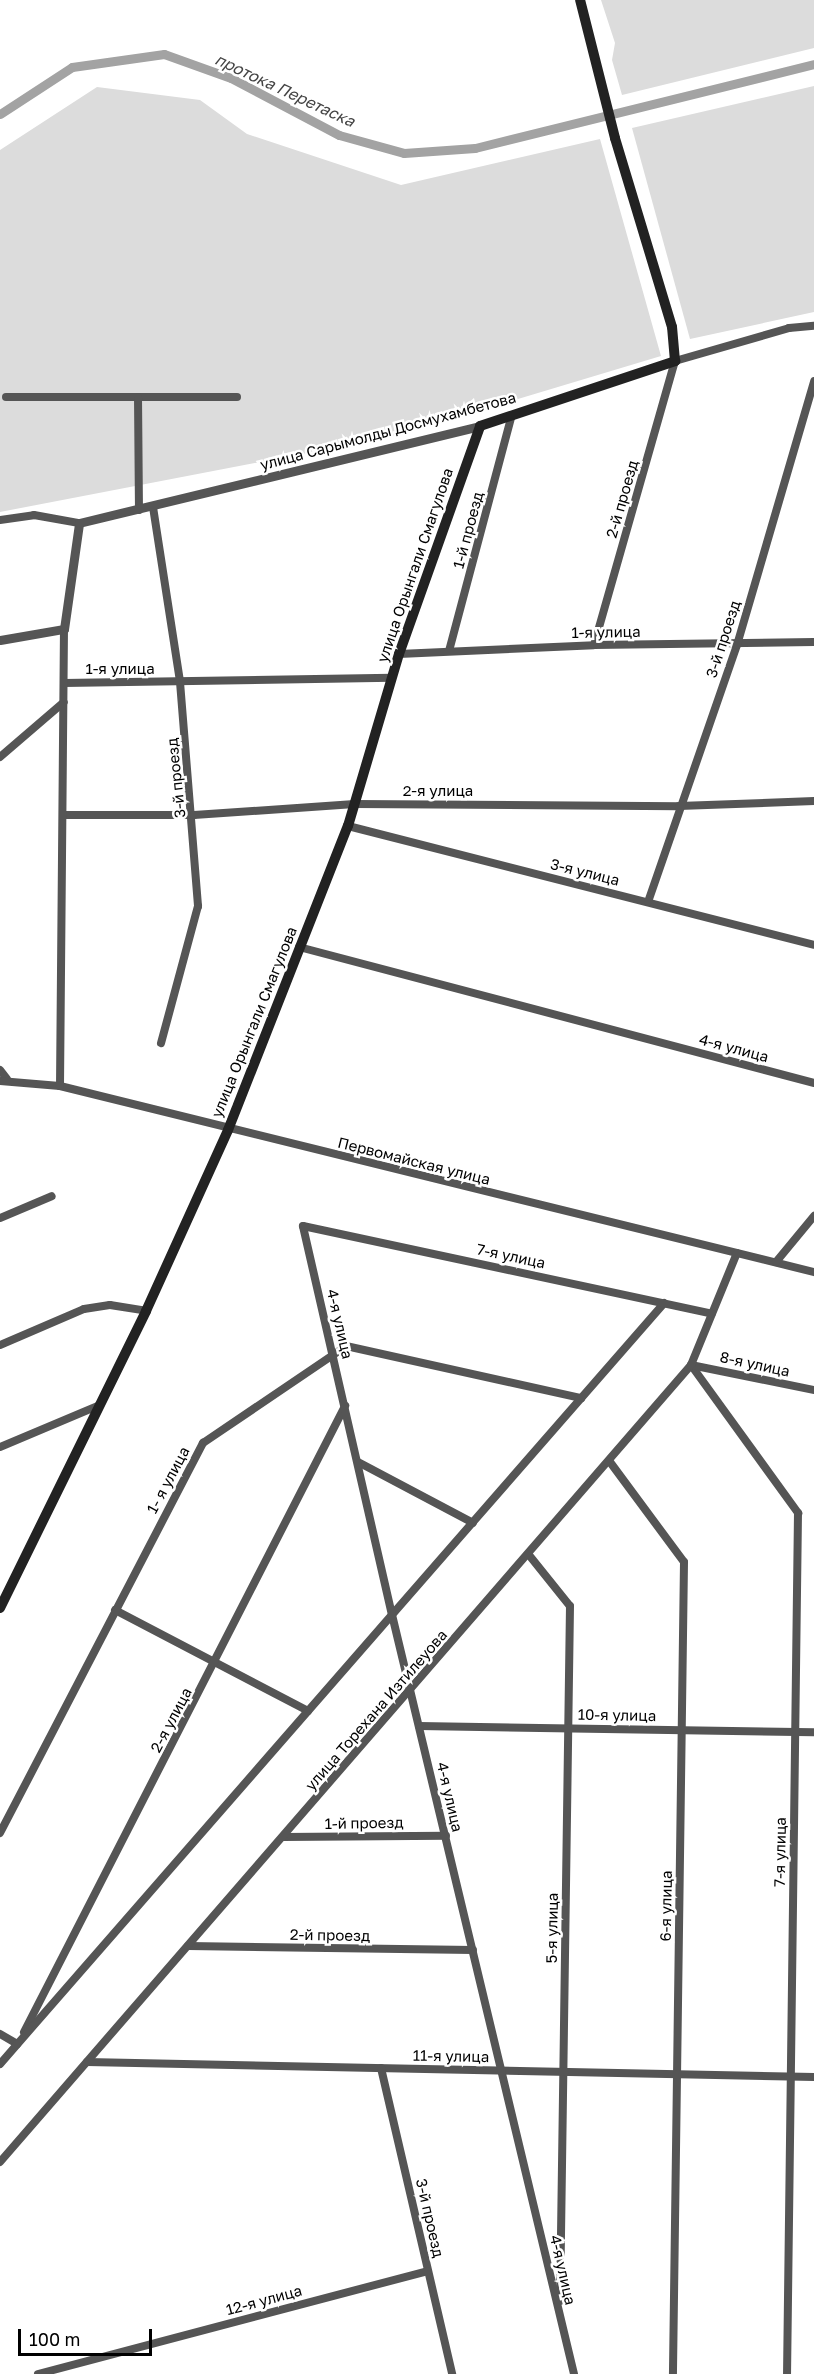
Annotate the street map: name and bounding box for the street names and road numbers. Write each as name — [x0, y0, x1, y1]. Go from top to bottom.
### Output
street label: улица Сарымолды Досмухамбетова — [258, 388, 518, 474]
street label: 2-й проезд — [602, 458, 642, 540]
street label: улица Орынгали Смагулова — [373, 465, 457, 665]
street label: 1-й проезд — [449, 490, 487, 570]
street label: 3-й проезд — [702, 598, 744, 680]
street label: 1-я улица — [571, 622, 641, 642]
street label: 1-я улица — [85, 660, 155, 678]
street label: 3-й проезд — [163, 737, 189, 819]
street label: 2-я улица — [403, 782, 473, 800]
street label: 3-я улица — [549, 855, 621, 889]
street label: улица Орынгали Смагулова — [207, 924, 301, 1120]
street label: 4-я улица — [697, 1030, 771, 1066]
street label: Первомайская улица — [336, 1133, 492, 1189]
street label: 7-я улица — [475, 1240, 547, 1272]
street label: 4-я улица — [323, 1287, 357, 1361]
street label: 8-я улица — [718, 1348, 792, 1380]
street label: 1- я улица — [143, 1444, 193, 1516]
street label: улица Торехана Изтилеуова — [301, 1626, 451, 1794]
street label: 2-я улица — [146, 1685, 196, 1755]
street label: 10-я улица — [578, 1705, 656, 1725]
street label: 4-я улица — [433, 1760, 467, 1834]
street label: 1-й проезд — [324, 1813, 404, 1833]
street label: 7-я улица — [770, 1817, 790, 1887]
street label: 6-я улица — [656, 1870, 676, 1942]
street label: 5-я улица — [542, 1893, 562, 1963]
street label: 2-й проезд — [290, 1925, 370, 1945]
street label: 11-я улица — [413, 2046, 489, 2066]
street label: 3-й проезд — [412, 2177, 448, 2259]
street label: 4-я улица — [546, 2233, 580, 2307]
street label: 12-я улица — [224, 2281, 304, 2319]

